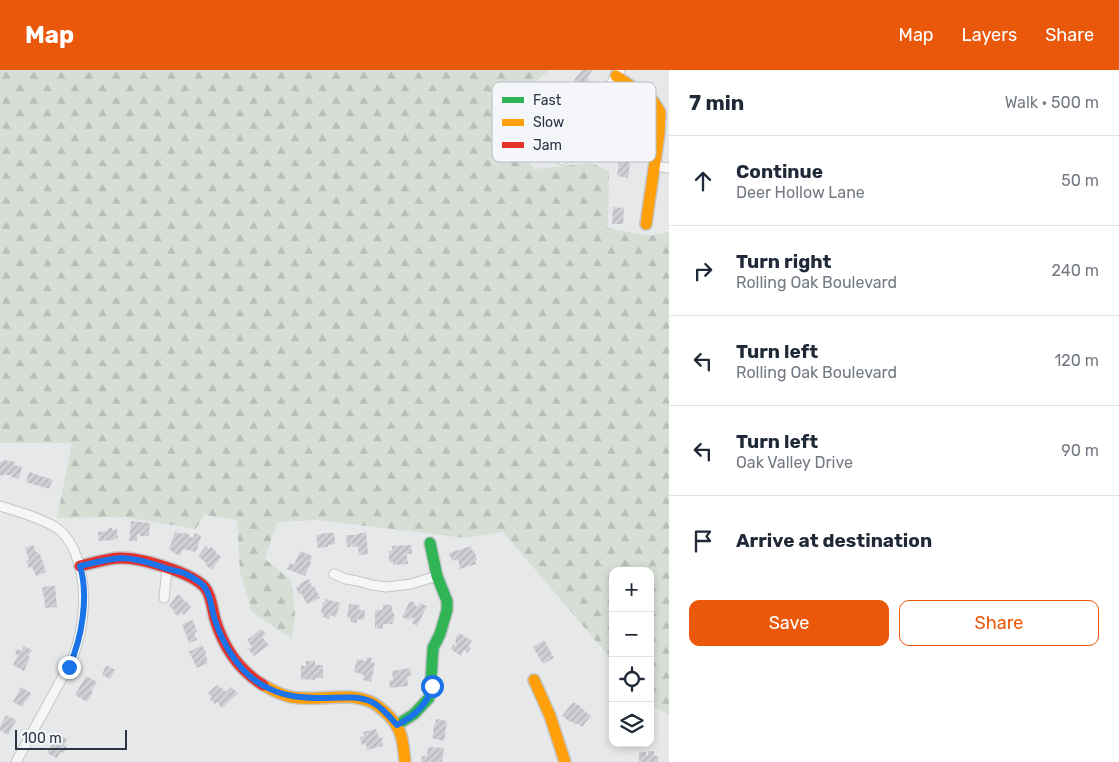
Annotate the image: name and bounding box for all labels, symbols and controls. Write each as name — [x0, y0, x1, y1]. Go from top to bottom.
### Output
text: Map — [25, 21, 74, 49]
text: Map — [899, 24, 934, 46]
text: Layers — [962, 24, 1017, 46]
text: Share — [1045, 24, 1094, 46]
legend — [492, 82, 656, 162]
text: 7 min — [689, 90, 744, 115]
text: Fast — [533, 92, 562, 109]
text: Walk · 500 m — [1005, 93, 1099, 112]
text: Slow — [533, 114, 564, 131]
text: Jam — [533, 137, 562, 154]
text: Continue — [736, 160, 823, 183]
icon: ahead — [689, 167, 717, 195]
text: 50 m — [1061, 171, 1099, 190]
text: Deer Hollow Lane — [736, 183, 865, 202]
text: Turn right — [736, 250, 831, 273]
icon: right — [689, 257, 717, 285]
text: 240 m — [1052, 261, 1099, 280]
text: Rolling Oak Boulevard — [736, 273, 897, 292]
text: Turn left — [736, 340, 818, 363]
icon: left — [689, 347, 717, 375]
text: 120 m — [1054, 351, 1099, 370]
text: Rolling Oak Boulevard — [736, 363, 897, 382]
text: Turn left — [736, 430, 818, 453]
icon: left — [689, 437, 717, 465]
text: 90 m — [1061, 441, 1099, 460]
text: Oak Valley Drive — [736, 453, 853, 472]
icon: arrive — [689, 527, 717, 555]
text: Arrive at destination — [736, 529, 932, 552]
map controls — [609, 567, 654, 747]
button: + — [609, 567, 654, 612]
button: Save — [689, 600, 889, 646]
button: Share — [899, 600, 1099, 646]
button: − — [609, 612, 654, 657]
route end — [58, 656, 81, 679]
button: locate — [609, 657, 654, 702]
route start — [421, 675, 444, 698]
button: layers — [609, 702, 654, 747]
scale bar — [15, 727, 128, 750]
text: 100 m — [22, 730, 62, 747]

